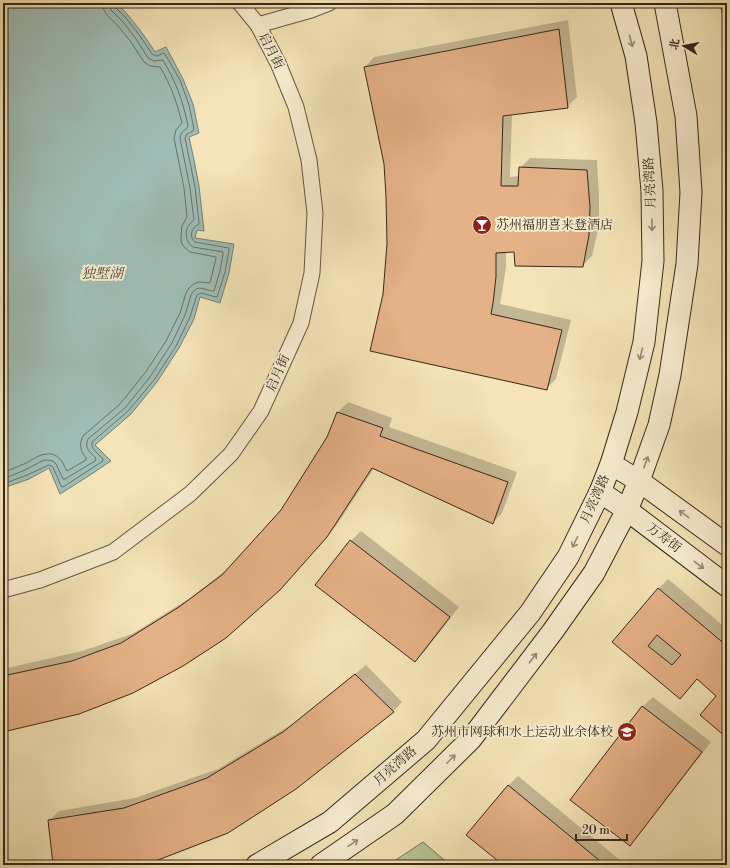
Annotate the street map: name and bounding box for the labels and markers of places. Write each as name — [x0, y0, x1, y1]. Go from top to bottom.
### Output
bar icon: 苏州福朋喜来登酒店 — [471, 214, 493, 236]
place label: 苏州福朋喜来登酒店 — [496, 217, 613, 233]
school or university icon: 苏州市网球和水上运动业余体校 — [616, 721, 638, 743]
place label: 苏州市网球和水上运动业余体校 — [431, 724, 613, 740]

